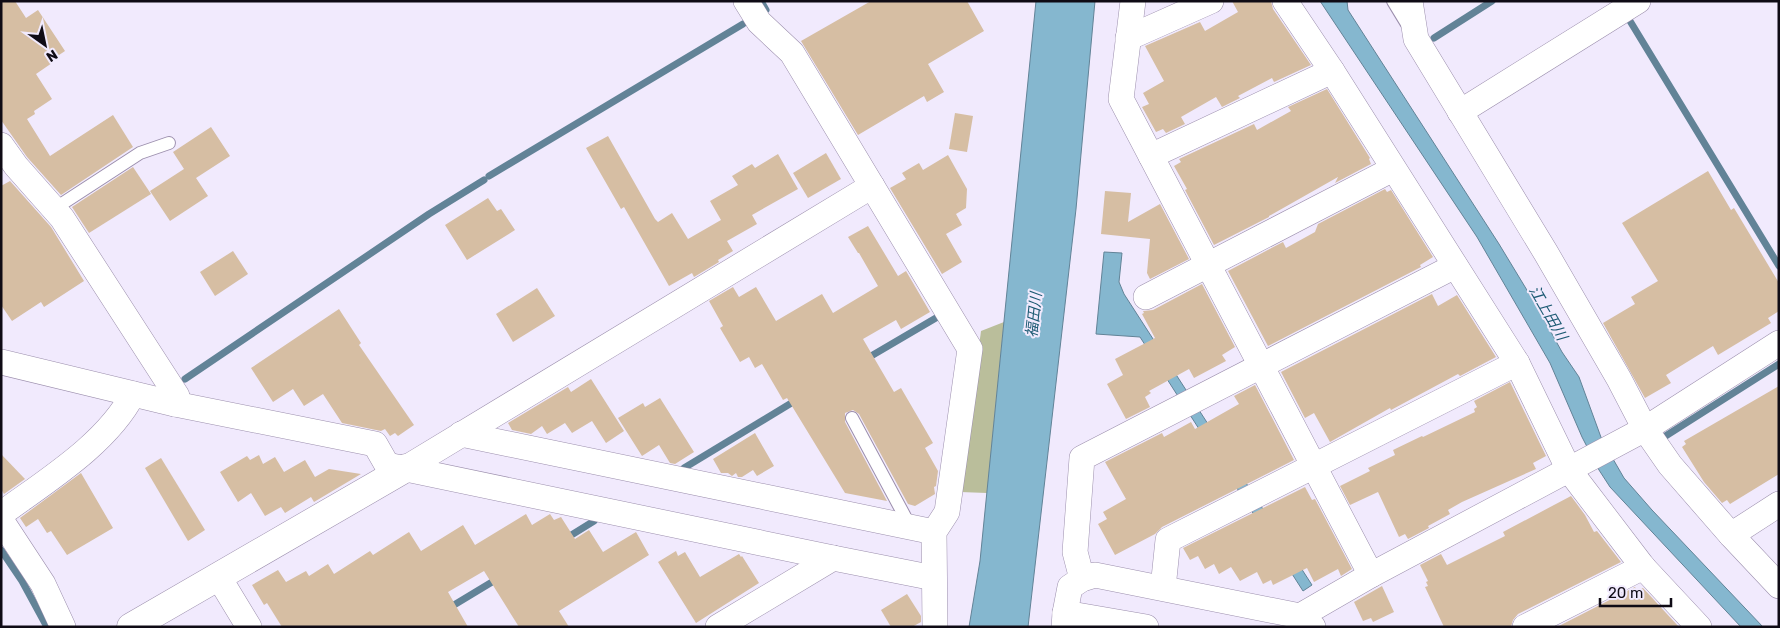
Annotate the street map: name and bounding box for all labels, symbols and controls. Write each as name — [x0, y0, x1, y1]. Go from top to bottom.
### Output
north arrow — [20, 20, 70, 70]
text: N — [43, 46, 61, 65]
water label: 江上田川 — [1525, 283, 1572, 345]
water label: 福田川 — [1023, 290, 1046, 338]
scale bar — [1600, 576, 1671, 608]
text: 20 m — [1608, 584, 1643, 602]

